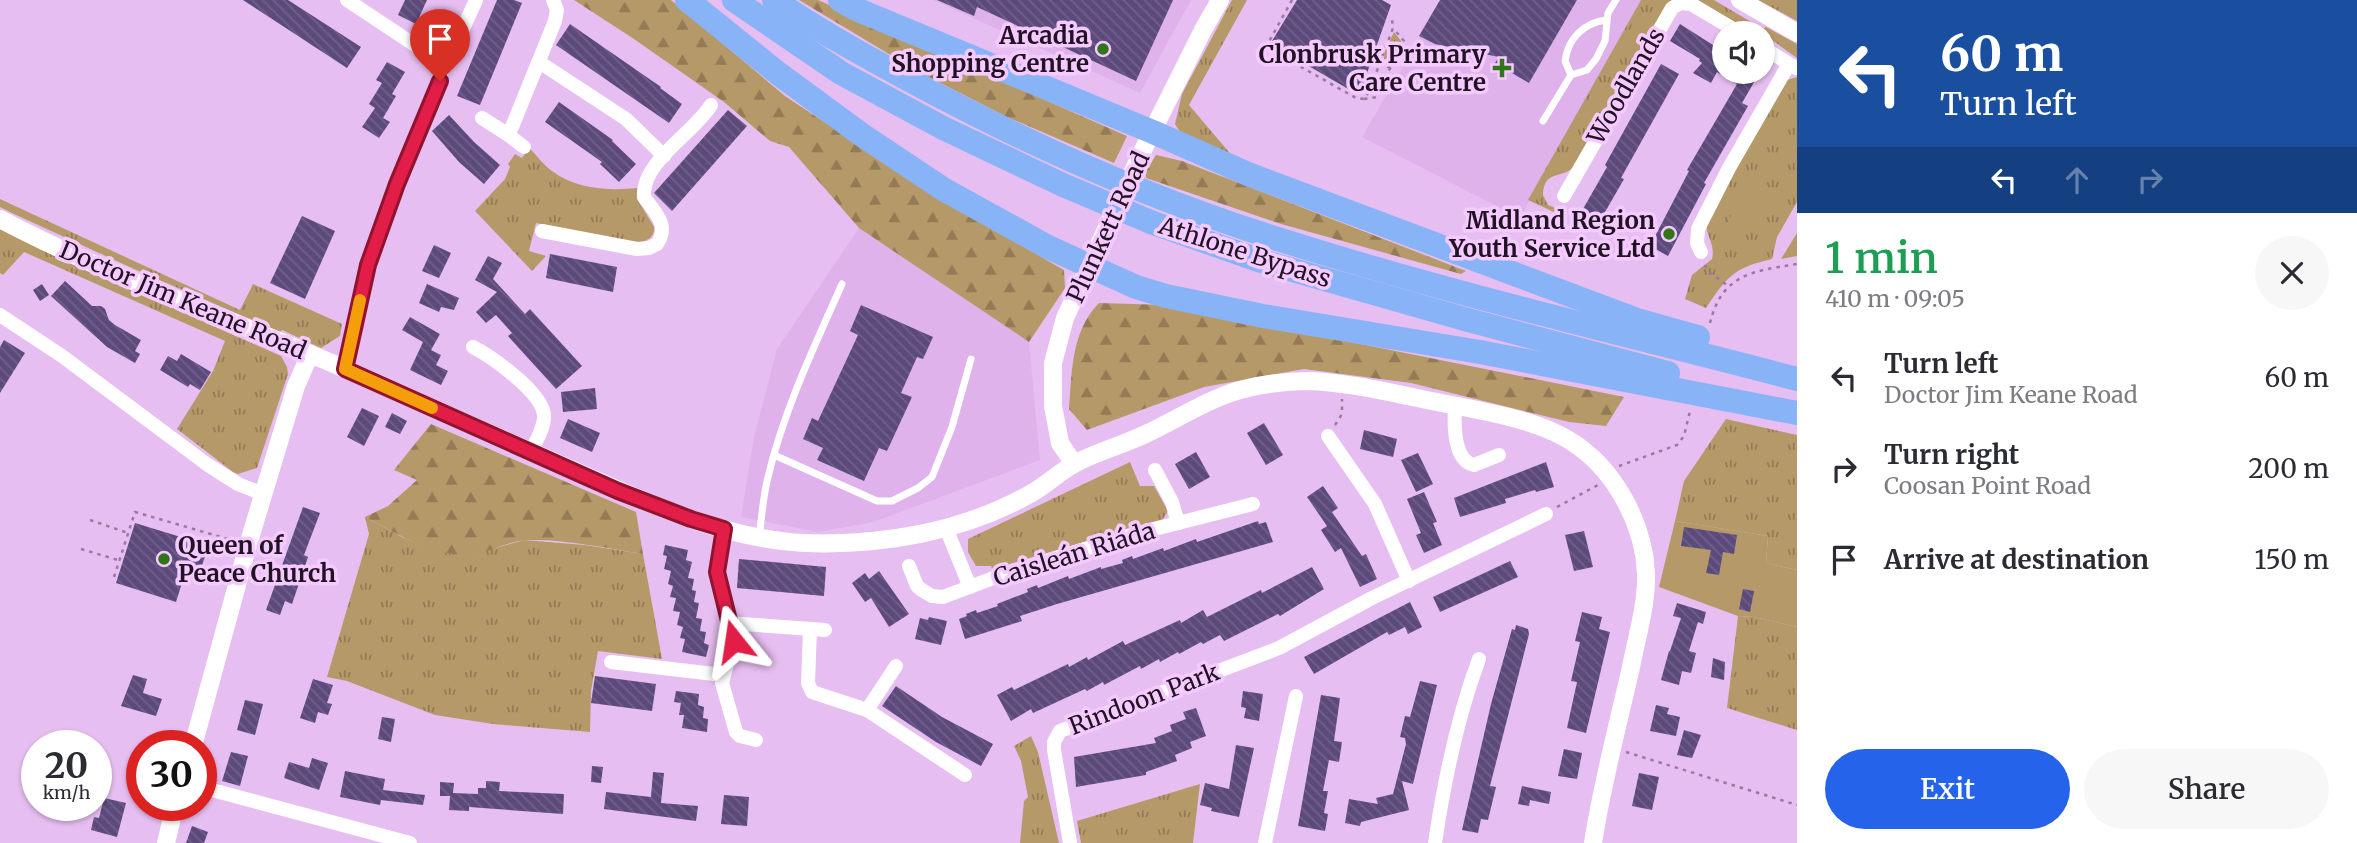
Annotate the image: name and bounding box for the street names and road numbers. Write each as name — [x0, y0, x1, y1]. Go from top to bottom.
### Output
street label: Woodlands — [1580, 22, 1672, 151]
street label: Plunkett Road — [1059, 147, 1157, 307]
street label: Athlone Bypass — [1154, 209, 1335, 294]
street label: Doctor Jim Keane Road — [55, 234, 311, 366]
street label: Caisleán Riáda — [989, 515, 1159, 593]
street label: Rindoon Park — [1064, 656, 1224, 742]

